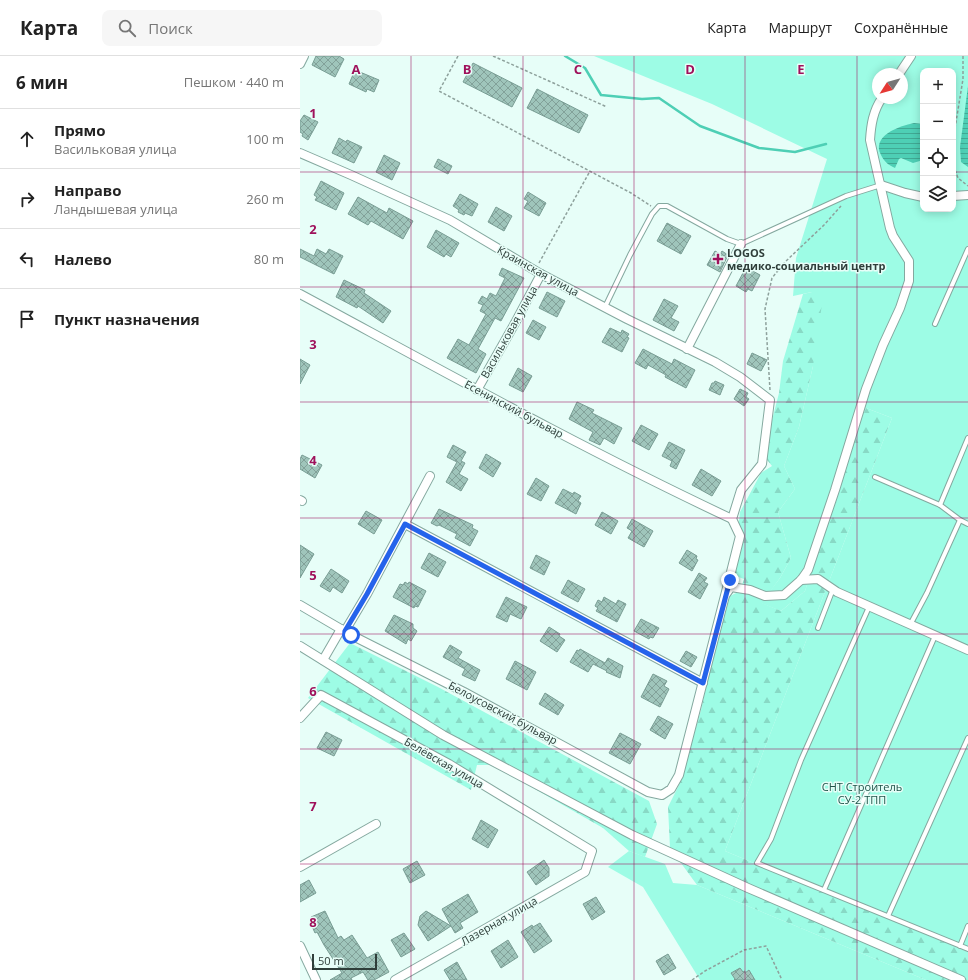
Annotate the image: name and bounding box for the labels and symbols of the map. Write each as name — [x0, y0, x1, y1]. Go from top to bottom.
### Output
text: A — [352, 60, 361, 78]
text: B — [463, 60, 472, 78]
text: C — [574, 60, 582, 78]
text: D — [685, 60, 695, 78]
text: E — [797, 60, 805, 78]
north arrow — [872, 68, 908, 104]
text: 1 — [309, 104, 317, 122]
text: 2 — [309, 220, 317, 238]
street label: Краинская улица — [495, 242, 582, 299]
place label: LOGOS медико-социальный центр — [727, 245, 885, 273]
marker: LOGOS медико-социальный центр — [712, 253, 724, 265]
street label: Васильковая улица — [477, 283, 540, 381]
text: 3 — [309, 335, 317, 353]
street label: Есенинский бульвар — [462, 376, 567, 441]
text: 4 — [309, 451, 317, 469]
text: 5 — [309, 566, 317, 584]
route end — [721, 571, 739, 589]
route start — [342, 626, 360, 644]
street label: Белоусовский бульвар — [446, 677, 561, 748]
text: 6 — [309, 682, 317, 700]
street label: Белёвская улица — [402, 734, 487, 791]
park label: СНТ Строитель СУ-2 ТПП — [822, 779, 902, 807]
text: 7 — [309, 797, 317, 815]
street label: Лазерная улица — [458, 893, 540, 949]
text: 8 — [309, 913, 317, 931]
scale bar — [312, 952, 377, 971]

